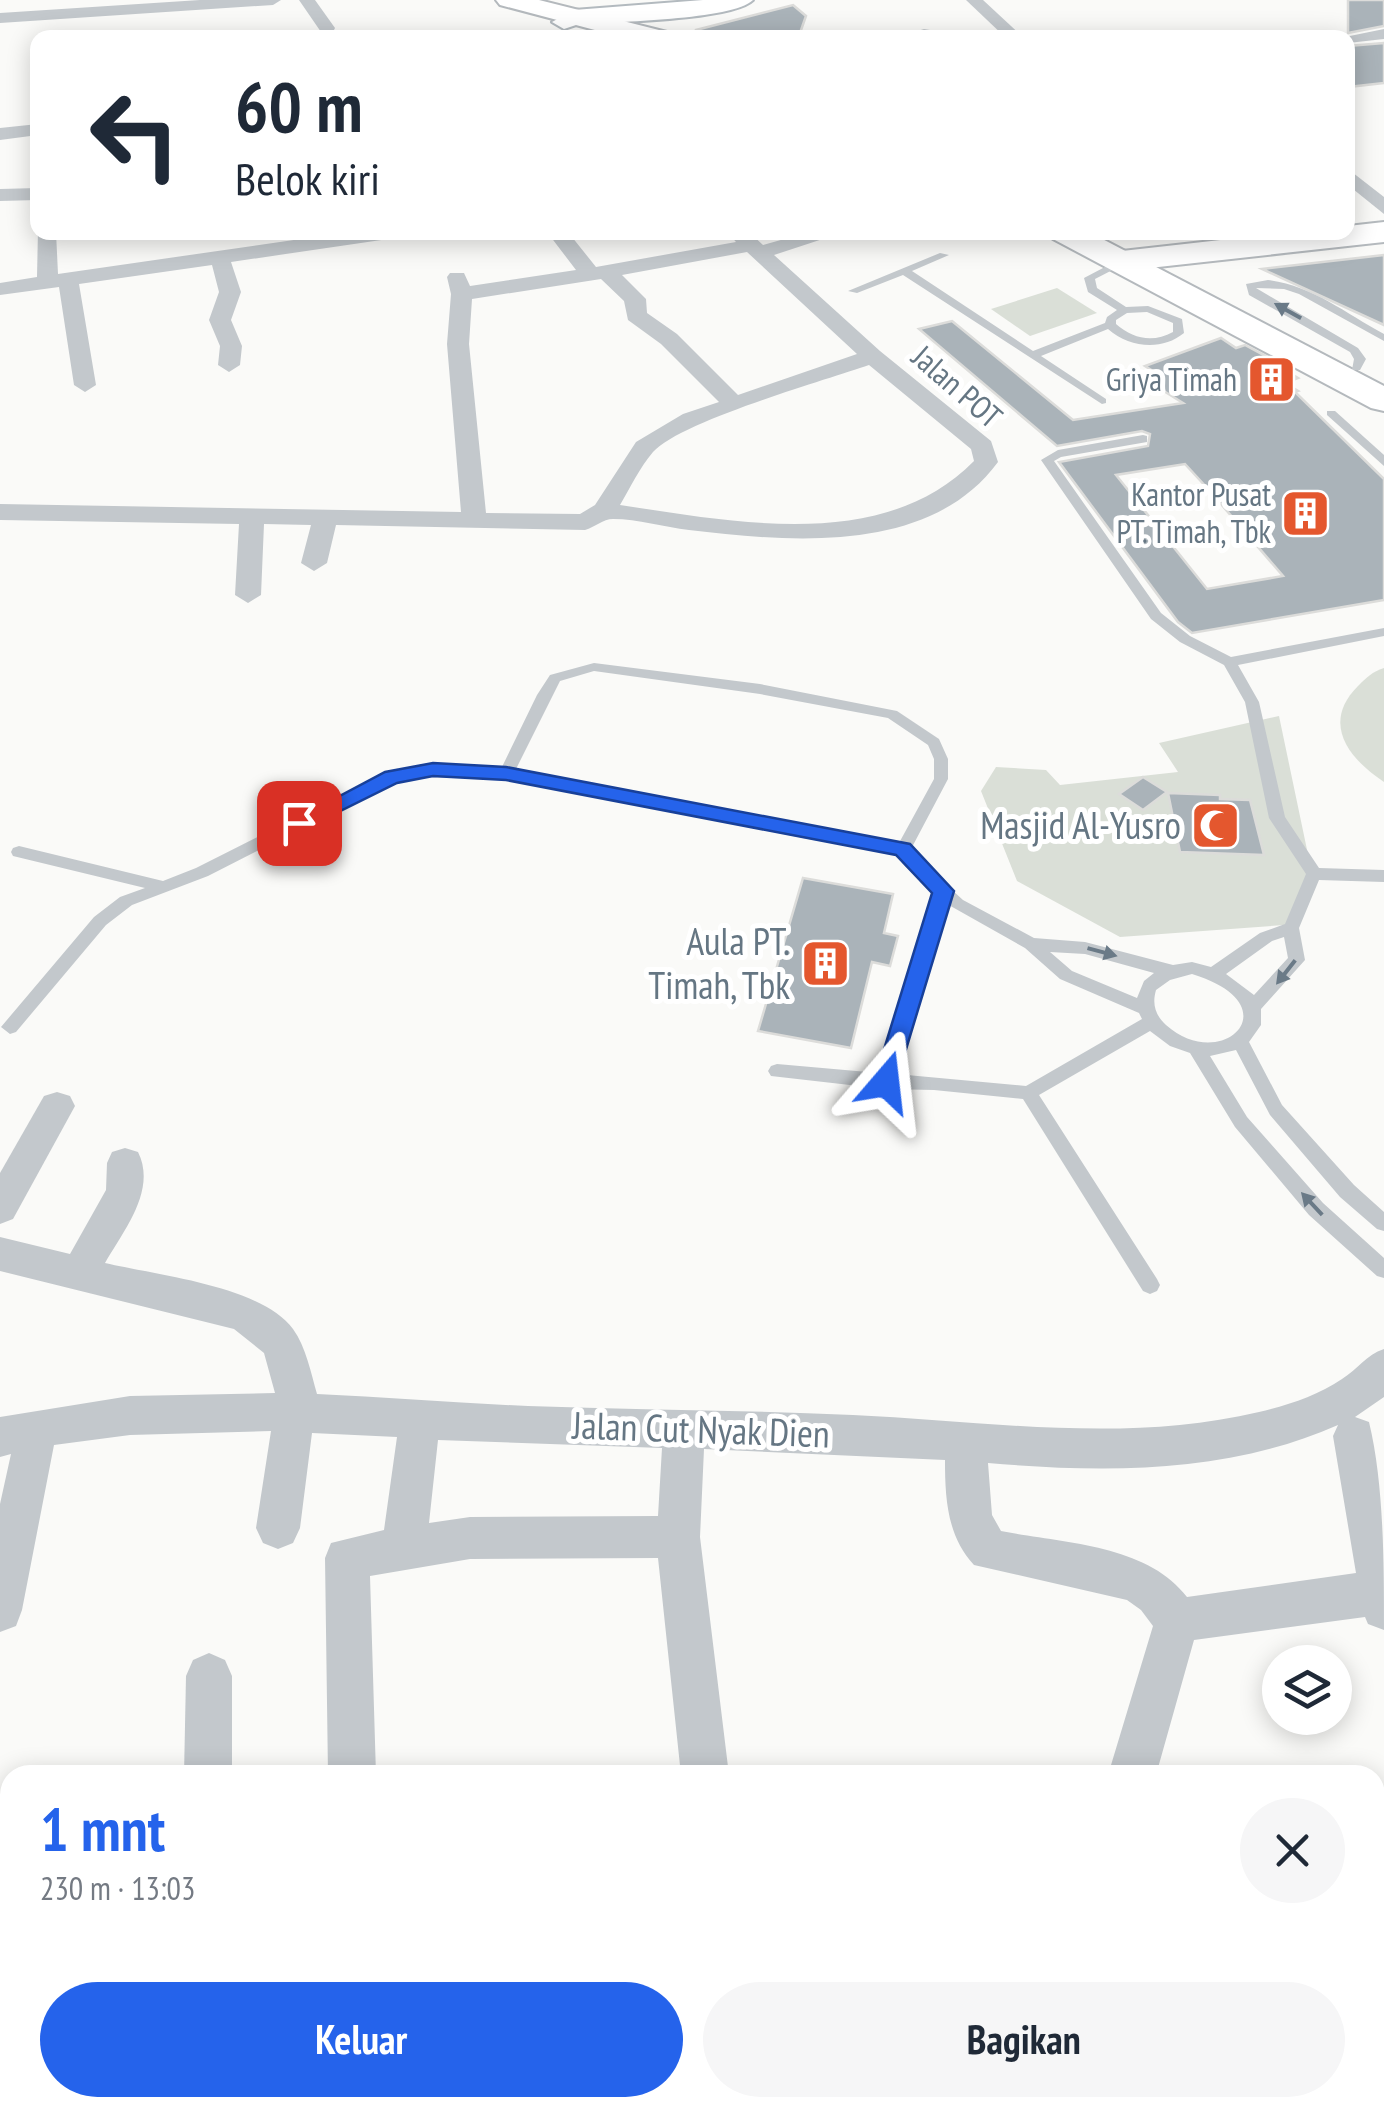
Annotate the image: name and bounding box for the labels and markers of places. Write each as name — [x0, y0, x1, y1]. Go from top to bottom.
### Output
building icon: Griya Timah — [1246, 354, 1298, 406]
place label: Griya Timah — [1106, 358, 1237, 400]
place label: Kantor Pusat PT. Timah, Tbk — [1116, 473, 1272, 552]
building icon: Kantor Pusat PT. Timah, Tbk — [1280, 487, 1332, 539]
pin — [257, 781, 342, 866]
place label: Masjid Al-Yusro — [980, 800, 1181, 849]
mosque icon: Masjid Al-Yusro — [1190, 800, 1242, 852]
place label: Aula PT. Timah, Tbk — [648, 916, 790, 1009]
building icon: Aula PT. Timah, Tbk — [799, 938, 851, 990]

